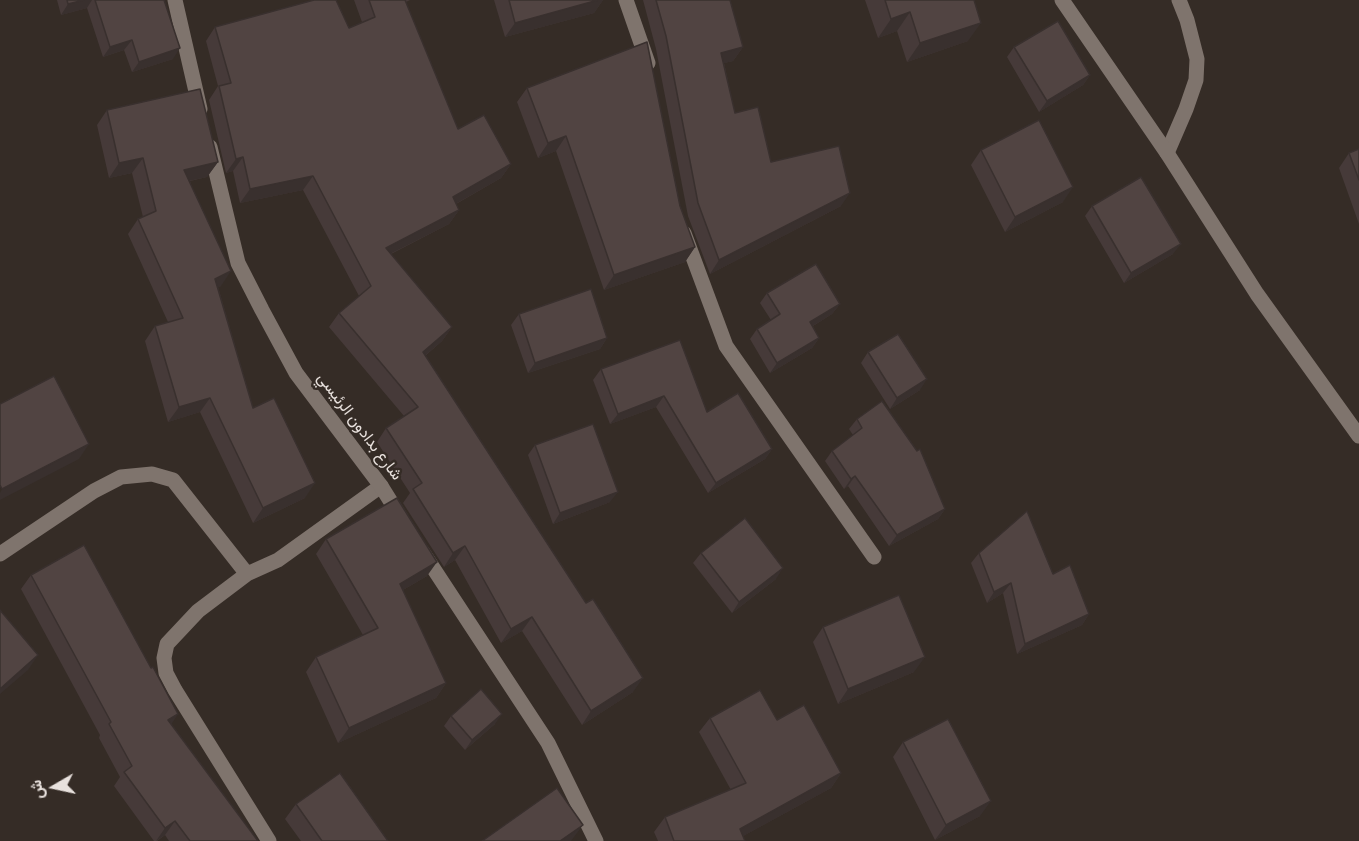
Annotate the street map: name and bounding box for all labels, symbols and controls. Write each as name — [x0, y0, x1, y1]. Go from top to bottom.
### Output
street label: شارع بدادون الرئيسي — [312, 369, 406, 485]
north arrow — [24, 757, 84, 817]
text: ش — [23, 778, 50, 801]

